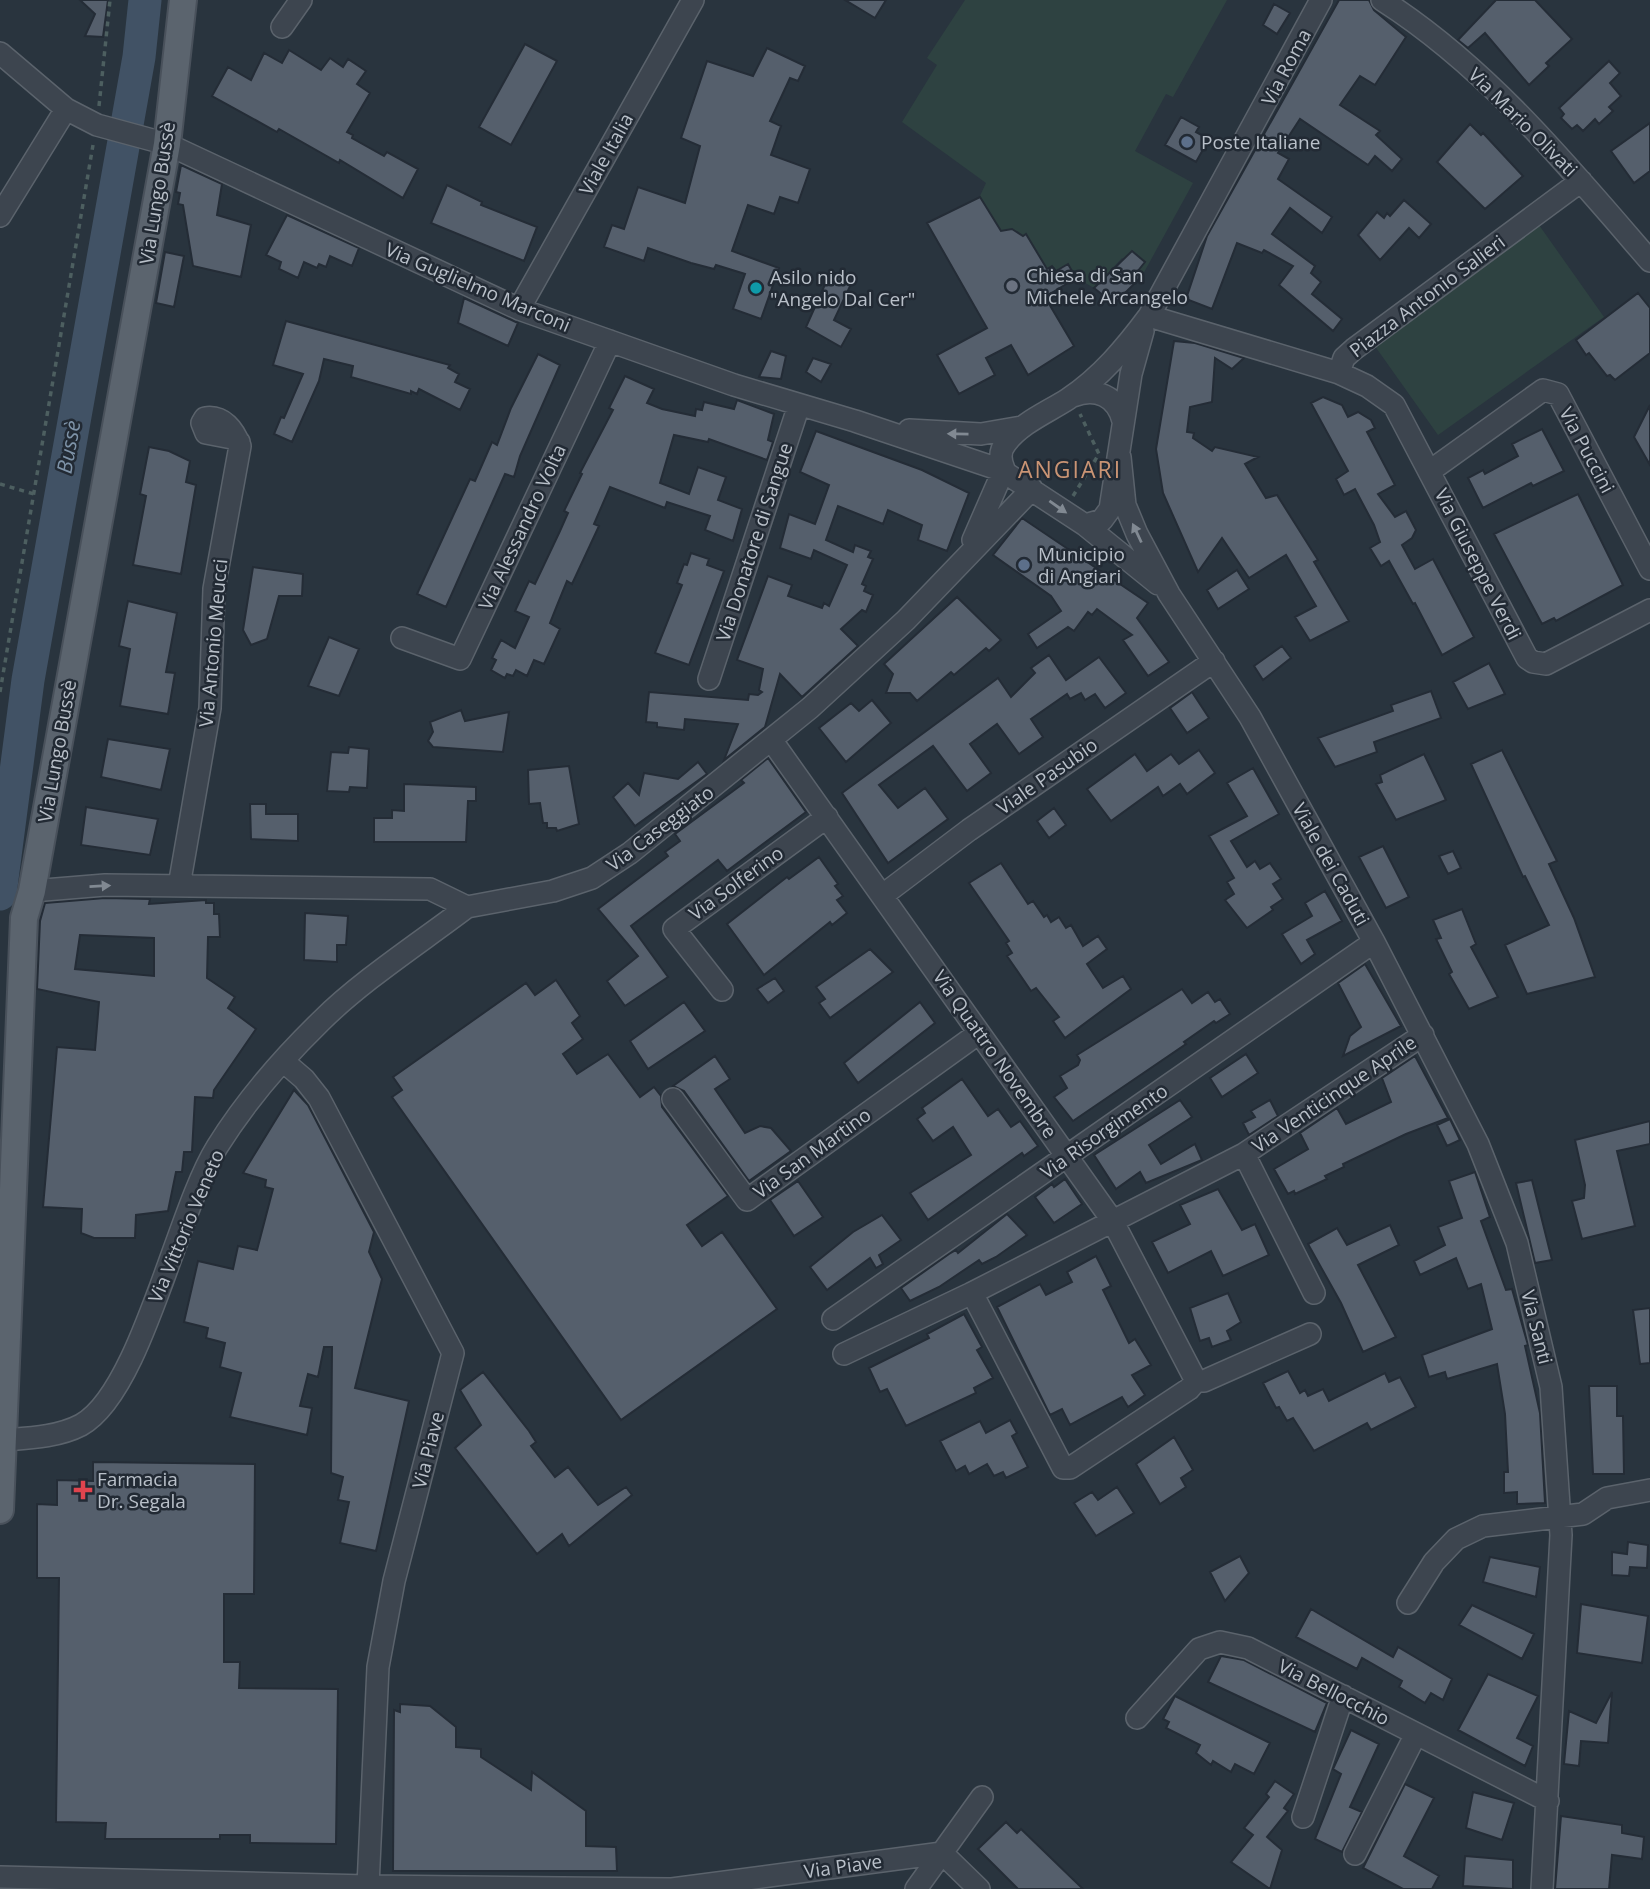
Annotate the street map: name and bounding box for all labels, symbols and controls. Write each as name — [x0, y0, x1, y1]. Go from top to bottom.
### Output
street label: Via Roma — [1255, 24, 1317, 110]
street label: Via Mario Olivati — [1463, 62, 1583, 182]
street label: Viale Italia — [573, 108, 639, 200]
street label: Via Lungo Bussè — [133, 120, 181, 266]
place label: Poste Italiane — [1201, 129, 1320, 155]
marker: Poste Italiane — [1179, 134, 1195, 150]
street label: Piazza Antonio Salieri — [1344, 229, 1510, 363]
street label: Via Guglielmo Marconi — [381, 236, 575, 338]
place label: Chiesa di San Michele Arcangelo — [1026, 262, 1188, 310]
place label: Asilo nido "Angelo Dal Cer" — [770, 264, 915, 312]
marker: Chiesa di San Michele Arcangelo — [1004, 278, 1020, 294]
marker: Asilo nido "Angelo Dal Cer" — [748, 280, 764, 296]
street label: Via Puccini — [1553, 402, 1621, 498]
water label: Bussè — [50, 418, 86, 475]
one-way arrow — [947, 428, 969, 439]
street label: Via Donatore di Sangue — [710, 439, 798, 645]
street label: Via Alessandro Volta — [472, 440, 572, 614]
district label: ANGIARI — [1018, 453, 1122, 485]
street label: Via Giuseppe Verdi — [1429, 484, 1527, 644]
one-way arrow — [1049, 500, 1067, 514]
one-way arrow — [1131, 523, 1143, 543]
place label: Municipio di Angiari — [1038, 541, 1125, 589]
marker: Municipio di Angiari — [1016, 557, 1032, 573]
street label: Via Antonio Meucci — [193, 558, 233, 728]
street label: Via Lungo Bussè — [32, 678, 82, 824]
street label: Viale Pasubio — [991, 732, 1103, 820]
street label: Via Caseggiato — [601, 779, 719, 877]
street label: Viale dei Caduti — [1287, 798, 1375, 930]
street label: Via Solferino — [683, 840, 789, 926]
one-way arrow — [89, 880, 111, 891]
street label: Via Quattro Novembre — [927, 965, 1063, 1143]
street label: Via Venticinque Aprile — [1247, 1029, 1421, 1159]
street label: Via Risorgimento — [1035, 1077, 1173, 1185]
street label: Via San Martino — [748, 1102, 876, 1204]
street label: Via Vittorio Veneto — [142, 1145, 230, 1307]
street label: Via Santi — [1515, 1287, 1559, 1367]
street label: Via Piave — [406, 1409, 450, 1491]
place label: Farmacia Dr. Segala — [97, 1466, 186, 1514]
marker: Farmacia Dr. Segala — [75, 1482, 91, 1498]
street label: Via Bellocchio — [1274, 1653, 1394, 1731]
street label: Via Piave — [802, 1848, 884, 1884]

